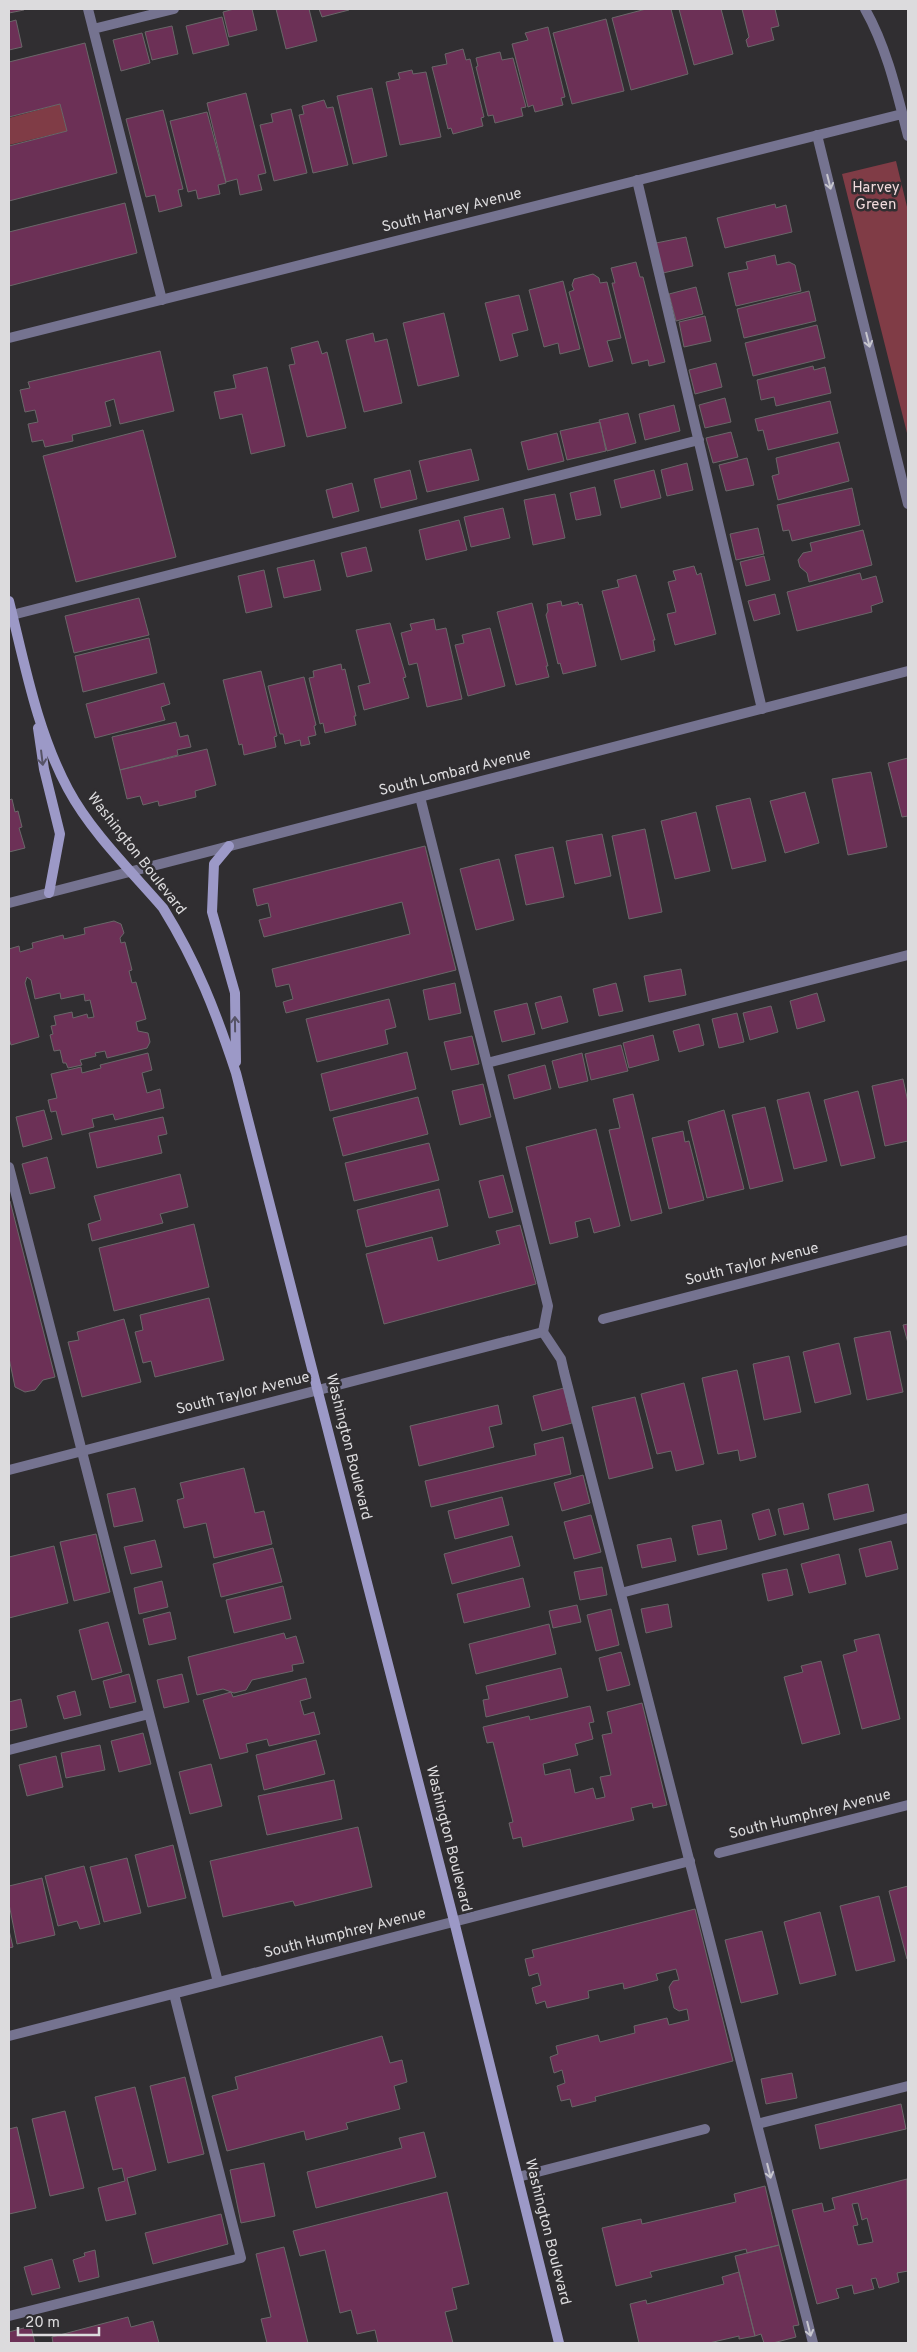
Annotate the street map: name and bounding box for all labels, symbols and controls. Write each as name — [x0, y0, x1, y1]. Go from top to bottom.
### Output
one-way arrow — [825, 174, 834, 190]
park label: Harvey Green — [852, 179, 900, 215]
street label: South Harvey Avenue — [380, 184, 524, 238]
one-way arrow — [864, 331, 873, 347]
street label: South Lombard Avenue — [377, 745, 533, 801]
one-way arrow — [37, 749, 47, 765]
street label: Washington Boulevard — [82, 789, 190, 919]
one-way arrow — [230, 1016, 240, 1032]
street label: South Taylor Avenue — [683, 1239, 821, 1291]
street label: South Taylor Avenue — [174, 1368, 312, 1420]
street label: Washington Boulevard — [321, 1372, 375, 1522]
street label: Washington Boulevard — [421, 1764, 475, 1914]
street label: South Humphrey Avenue — [727, 1786, 893, 1844]
street label: South Humphrey Avenue — [262, 1905, 428, 1963]
street label: Washington Boulevard — [520, 2157, 574, 2307]
one-way arrow — [765, 2163, 774, 2179]
scale bar — [18, 2304, 99, 2336]
text: 20 m — [25, 2314, 60, 2333]
one-way arrow — [805, 2320, 814, 2336]

